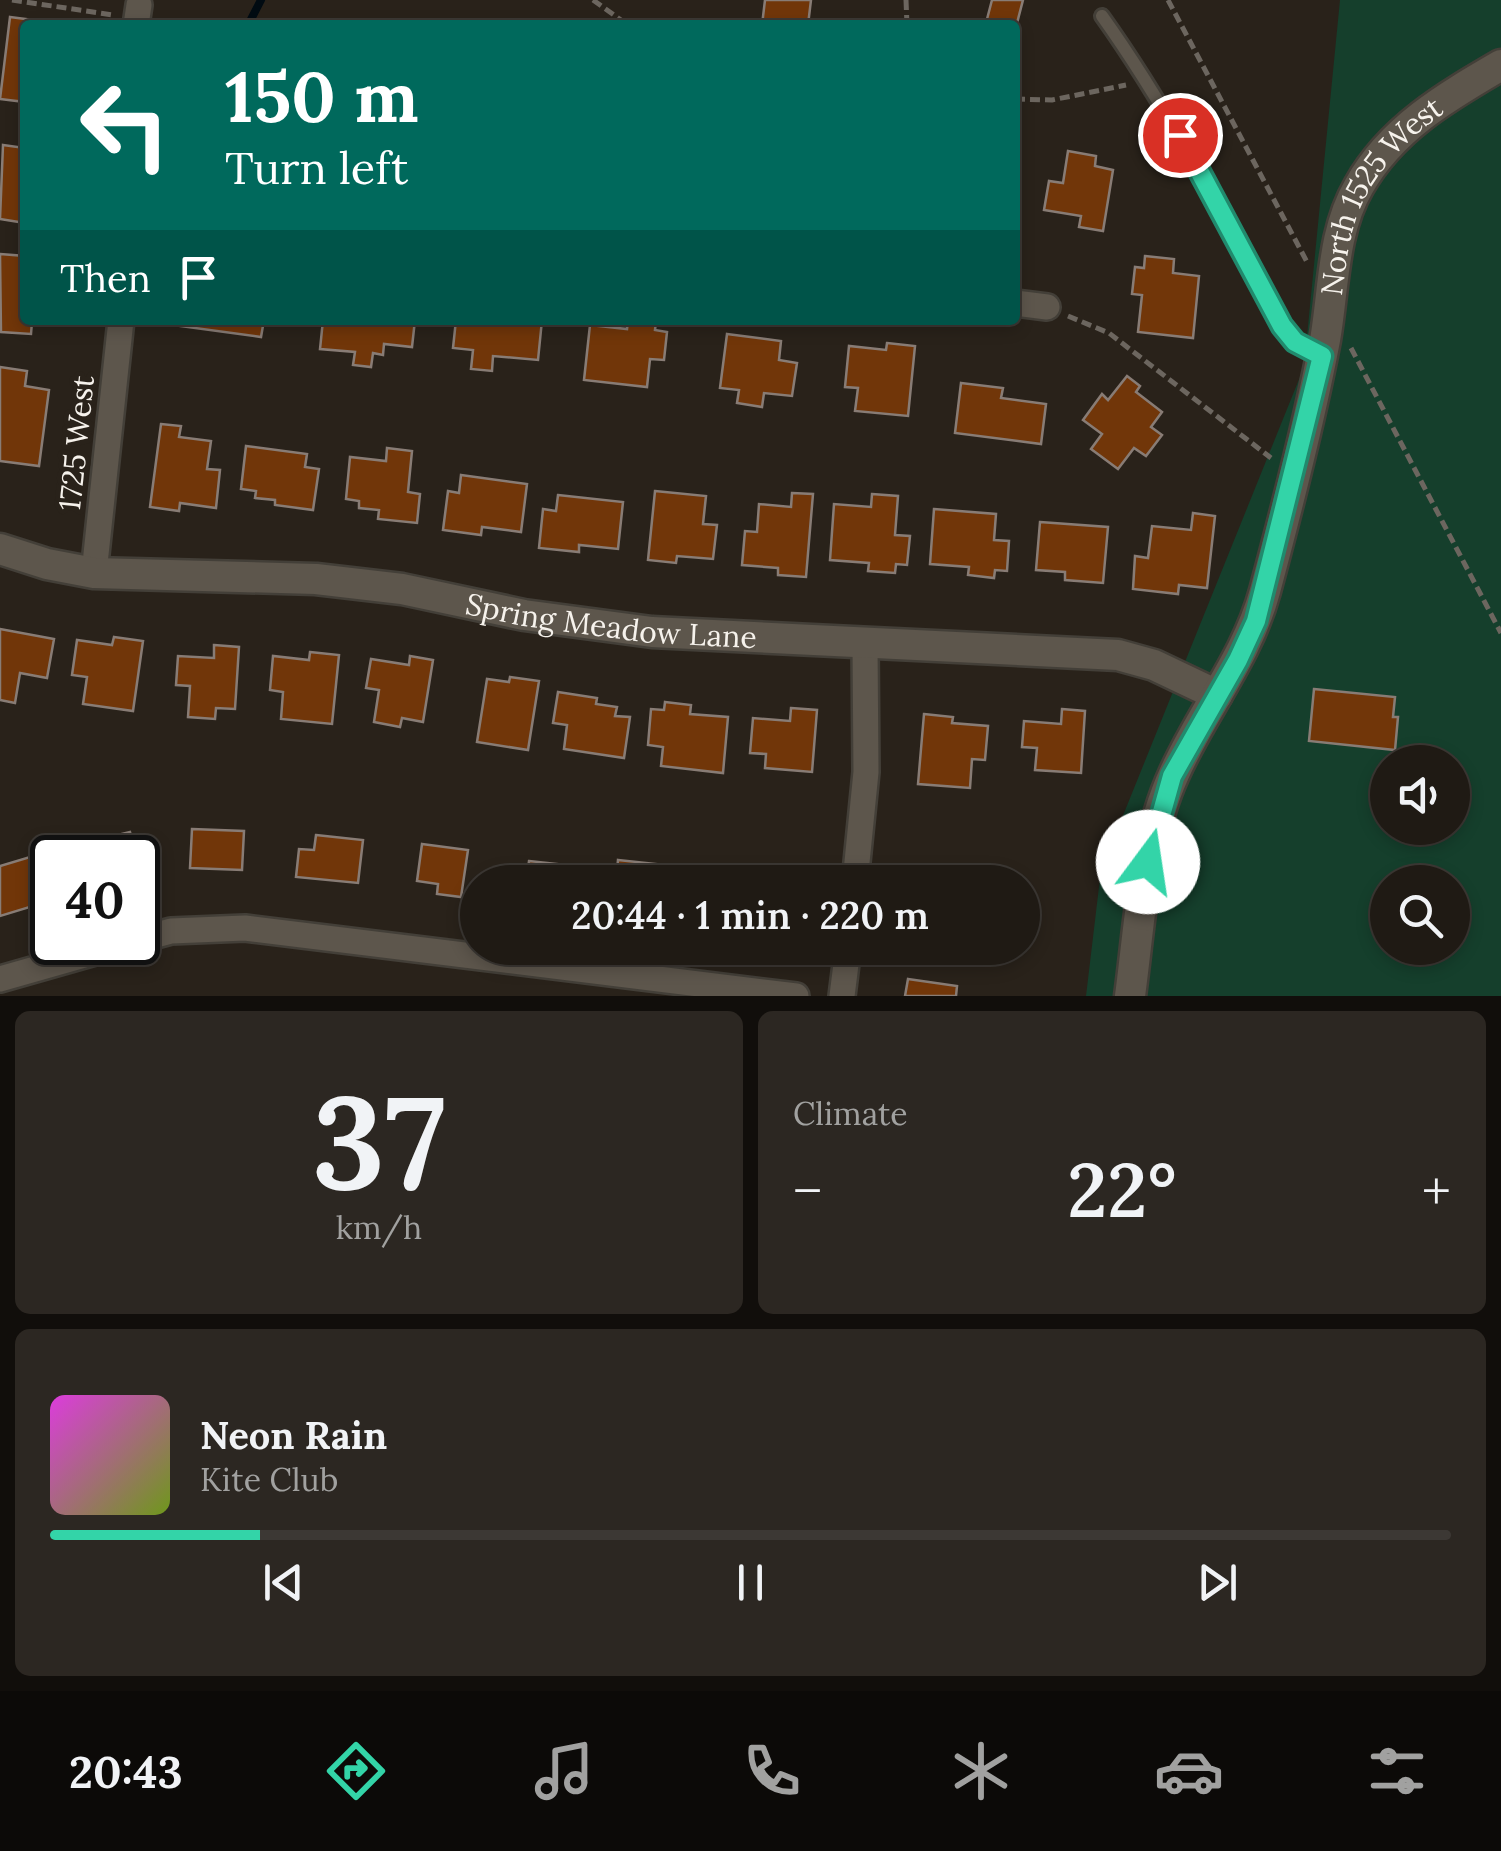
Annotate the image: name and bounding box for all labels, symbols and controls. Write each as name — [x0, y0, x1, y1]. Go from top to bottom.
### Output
text: 150 m — [225, 52, 419, 141]
icon: left — [60, 60, 190, 190]
street label: North 1525 West — [1312, 88, 1450, 297]
pin — [1138, 93, 1223, 178]
icon: arrive — [1153, 108, 1208, 163]
text: Turn left — [225, 139, 408, 196]
icon: arrive — [171, 250, 226, 305]
text: Then — [60, 254, 151, 302]
street label: 1725 West — [50, 373, 102, 512]
street label: Spring Meadow Lane — [462, 584, 758, 656]
map controls — [1370, 745, 1470, 965]
button: sound — [1370, 745, 1470, 845]
position arrow — [1096, 810, 1200, 914]
speed limit sign: 40 — [30, 835, 160, 965]
button: search — [1370, 865, 1470, 965]
text: 20:44 · 1 min · 220 m — [571, 891, 929, 939]
text: 37 — [312, 1058, 446, 1225]
text: Climate — [793, 1093, 908, 1134]
text: 22° — [1067, 1142, 1177, 1238]
text: − — [793, 1156, 822, 1226]
text: + — [1422, 1156, 1451, 1226]
text: km/h — [336, 1207, 422, 1248]
text: Neon Rain — [200, 1411, 387, 1459]
text: Kite Club — [200, 1459, 338, 1500]
icon: previous — [256, 1555, 311, 1610]
icon: pause — [723, 1555, 778, 1610]
icon: next — [1190, 1555, 1245, 1610]
icon: directions — [321, 1736, 391, 1806]
icon: music — [529, 1736, 599, 1806]
icon: phone — [737, 1736, 807, 1806]
icon: climate — [946, 1736, 1016, 1806]
icon: car — [1154, 1736, 1224, 1806]
icon: filters — [1362, 1736, 1432, 1806]
text: 20:43 — [69, 1743, 183, 1800]

